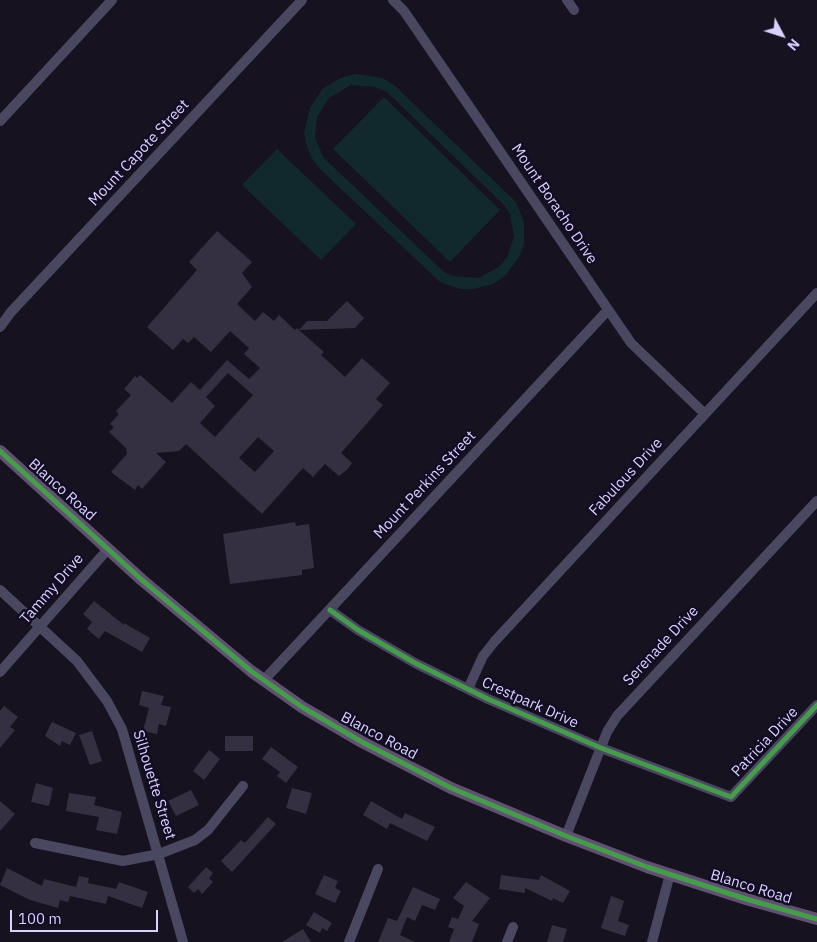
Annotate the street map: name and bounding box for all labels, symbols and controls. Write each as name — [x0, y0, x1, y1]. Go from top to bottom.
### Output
north arrow — [757, 10, 807, 60]
text: N — [783, 35, 804, 54]
street label: Mount Capote Street — [85, 96, 193, 210]
street label: Mount Boracho Drive — [507, 141, 601, 267]
street label: Mount Perkins Street — [370, 427, 480, 543]
street label: Fabulous Drive — [585, 434, 667, 520]
street label: Blanco Road — [25, 455, 99, 525]
street label: Tammy Drive — [17, 550, 87, 628]
street label: Serenade Drive — [619, 602, 703, 690]
street label: Crestpark Drive — [479, 674, 581, 732]
street label: Patricia Drive — [728, 703, 802, 781]
street label: Blanco Road — [338, 708, 420, 764]
street label: Silhouette Street — [129, 728, 179, 842]
street label: Blanco Road — [708, 866, 794, 908]
scale bar — [12, 900, 160, 932]
text: 100 m — [18, 909, 62, 928]

